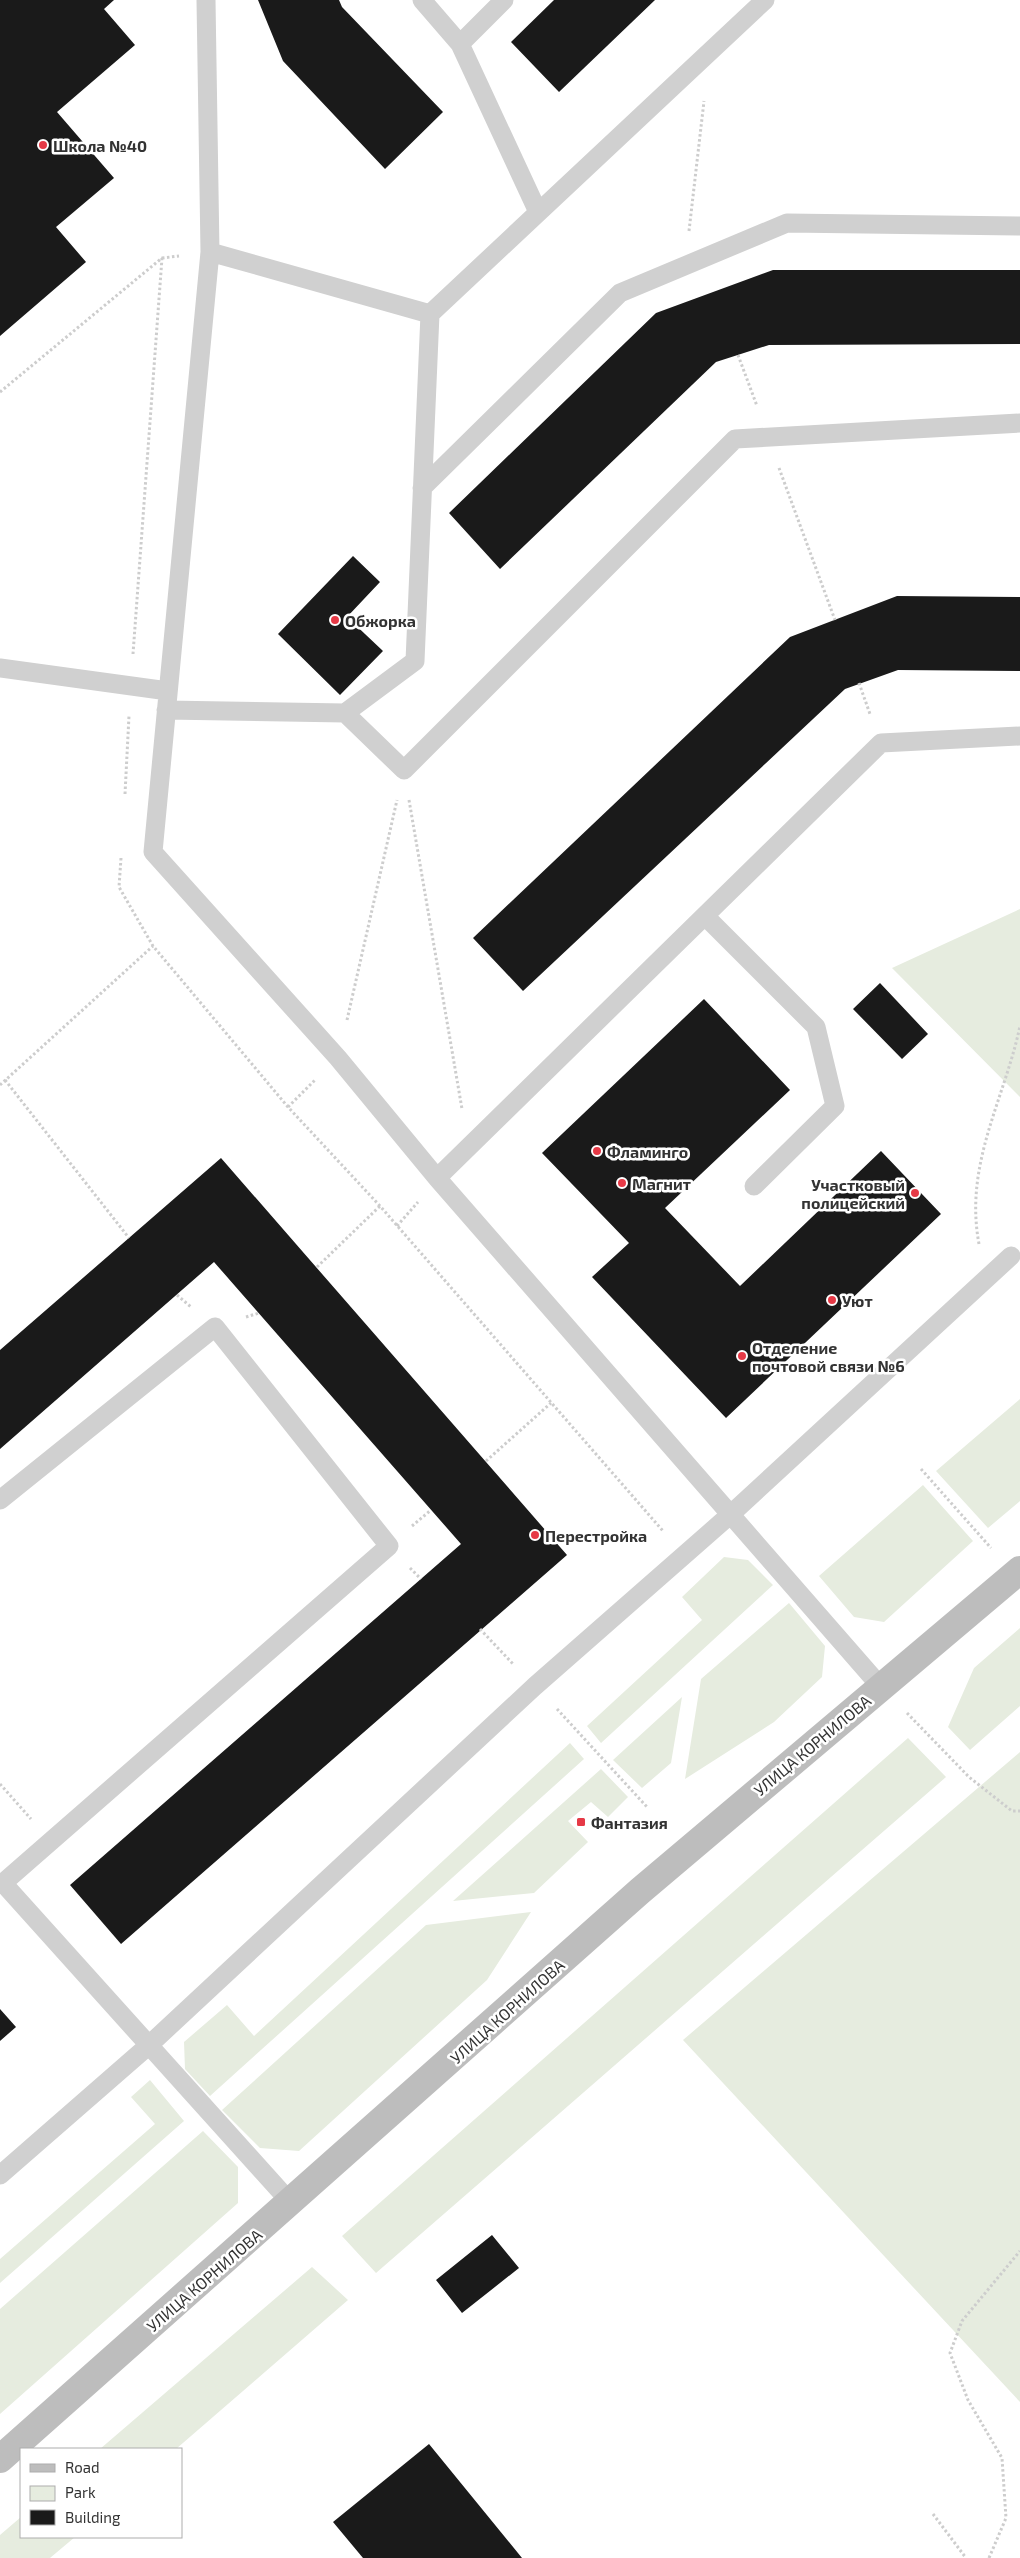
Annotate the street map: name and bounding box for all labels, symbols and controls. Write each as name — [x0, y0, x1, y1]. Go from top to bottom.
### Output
place label: Школа №40 — [53, 136, 147, 155]
marker: Школа №40 — [37, 139, 49, 151]
place label: Обжорка — [345, 611, 416, 630]
marker: Обжорка — [329, 614, 341, 626]
place label: Фламинго — [607, 1142, 688, 1161]
marker: Фламинго — [591, 1145, 603, 1157]
place label: Магнит — [632, 1174, 691, 1193]
place label: Участковый полицейский — [801, 1175, 905, 1212]
marker: Магнит — [616, 1177, 628, 1189]
marker: Участковый полицейский — [909, 1187, 921, 1199]
place label: Уют — [842, 1291, 873, 1310]
marker: Уют — [826, 1294, 838, 1306]
place label: Отделение почтовой связи №6 — [752, 1338, 905, 1375]
marker: Отделение почтовой связи №6 — [736, 1350, 748, 1362]
place label: Перестройка — [545, 1526, 647, 1545]
marker: Перестройка — [529, 1529, 541, 1541]
street label: УЛИЦА КОРНИЛОВА — [750, 1691, 874, 1799]
place label: Фантазия — [591, 1813, 668, 1832]
marker: Фантазия — [575, 1816, 587, 1828]
street label: УЛИЦА КОРНИЛОВА — [446, 1955, 568, 2067]
street label: УЛИЦА КОРНИЛОВА — [142, 2225, 266, 2335]
legend — [20, 2448, 182, 2538]
text: Road — [65, 2458, 100, 2476]
text: Park — [65, 2483, 96, 2501]
text: Building — [65, 2508, 121, 2526]

